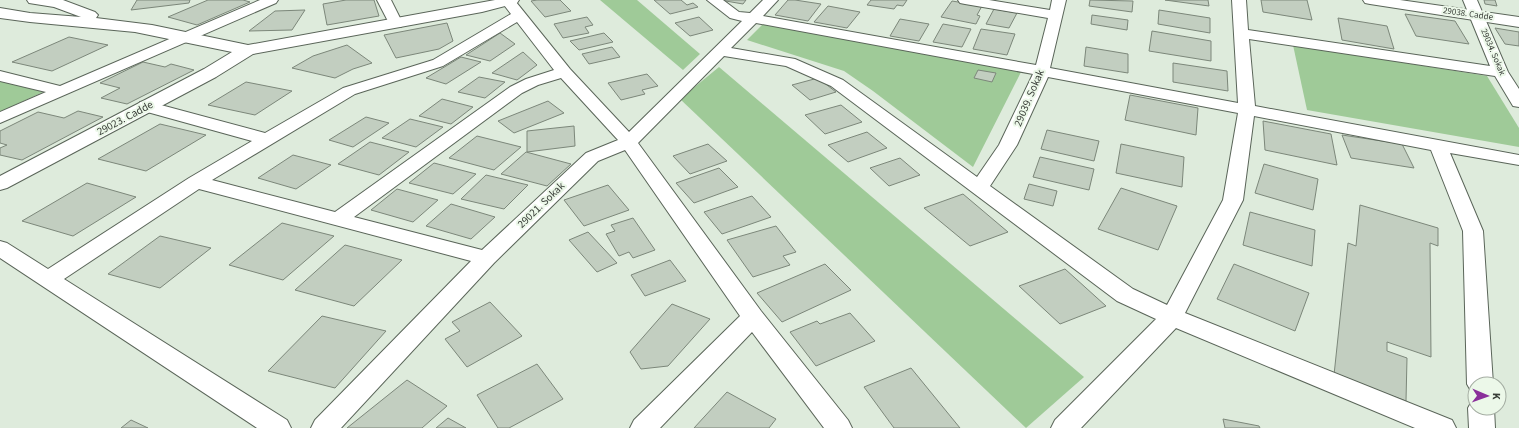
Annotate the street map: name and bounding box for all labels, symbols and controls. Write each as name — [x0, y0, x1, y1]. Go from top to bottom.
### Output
street label: 29038. Cadde — [1442, 4, 1494, 24]
street label: 29034. Sokak — [1477, 27, 1509, 78]
street label: 29039. Sokak — [1010, 67, 1048, 129]
street label: 29023. Cadde — [94, 97, 156, 139]
street label: 29021. Sokak — [514, 178, 568, 231]
north arrow — [1467, 376, 1507, 416]
text: K — [1489, 393, 1504, 400]

